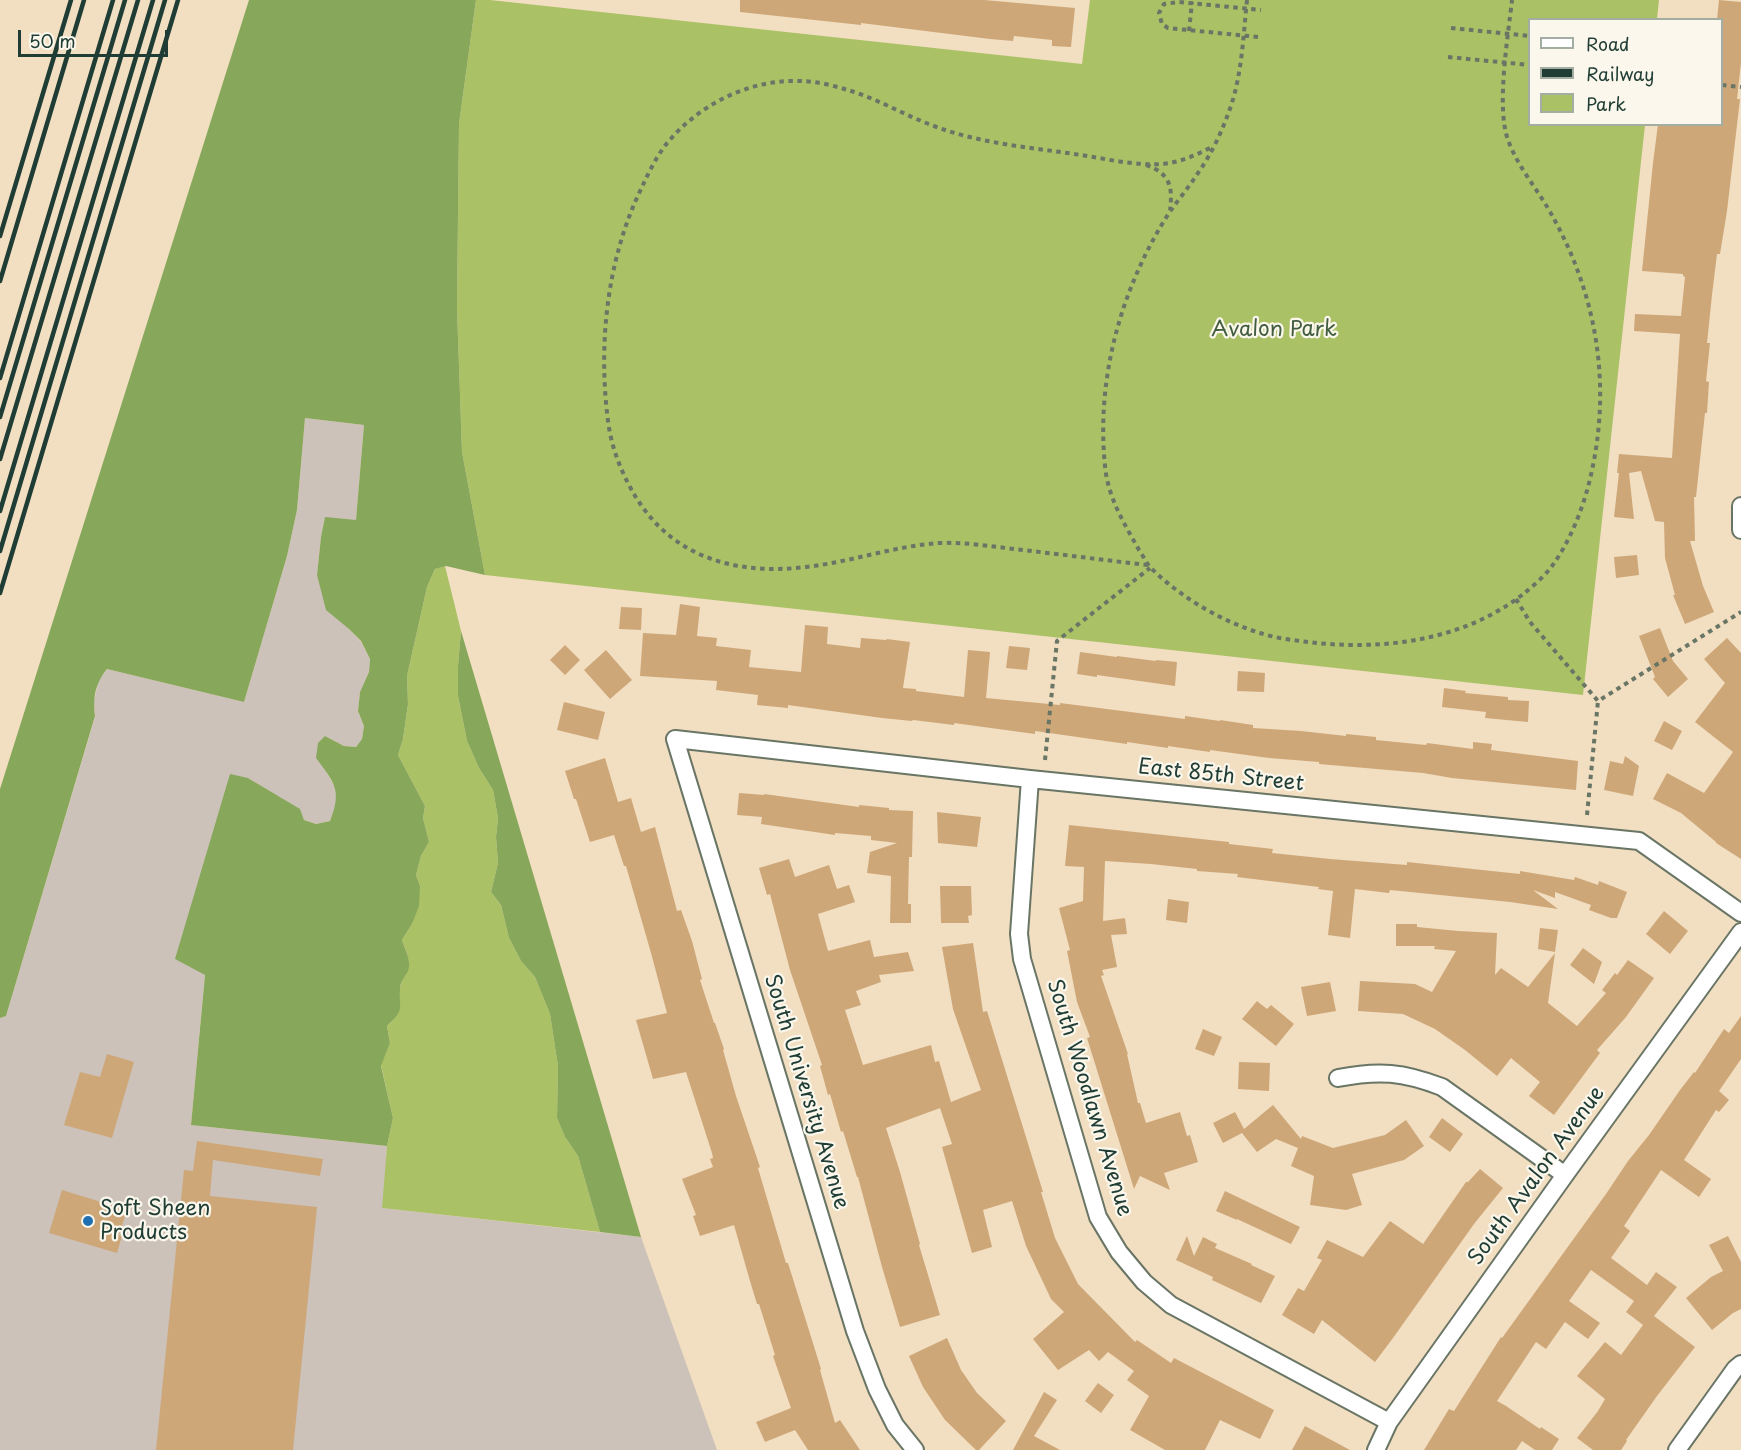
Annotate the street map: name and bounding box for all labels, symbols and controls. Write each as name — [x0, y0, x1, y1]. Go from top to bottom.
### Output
scale bar — [21, 18, 171, 56]
legend — [1528, 18, 1723, 126]
text: 50 m — [29, 27, 76, 54]
text: Road — [1586, 30, 1630, 57]
text: Railway — [1586, 60, 1654, 87]
text: Park — [1586, 90, 1626, 117]
park label: Avalon Park — [1211, 317, 1337, 343]
street label: East 85th Street — [1137, 755, 1305, 797]
street label: South University Avenue — [758, 972, 854, 1212]
street label: South Woodlawn Avenue — [1041, 977, 1137, 1219]
street label: South Avalon Avenue — [1464, 1082, 1610, 1270]
place label: Soft Sheen Products — [100, 1196, 210, 1246]
marker: Soft Sheen Products — [81, 1214, 95, 1228]

